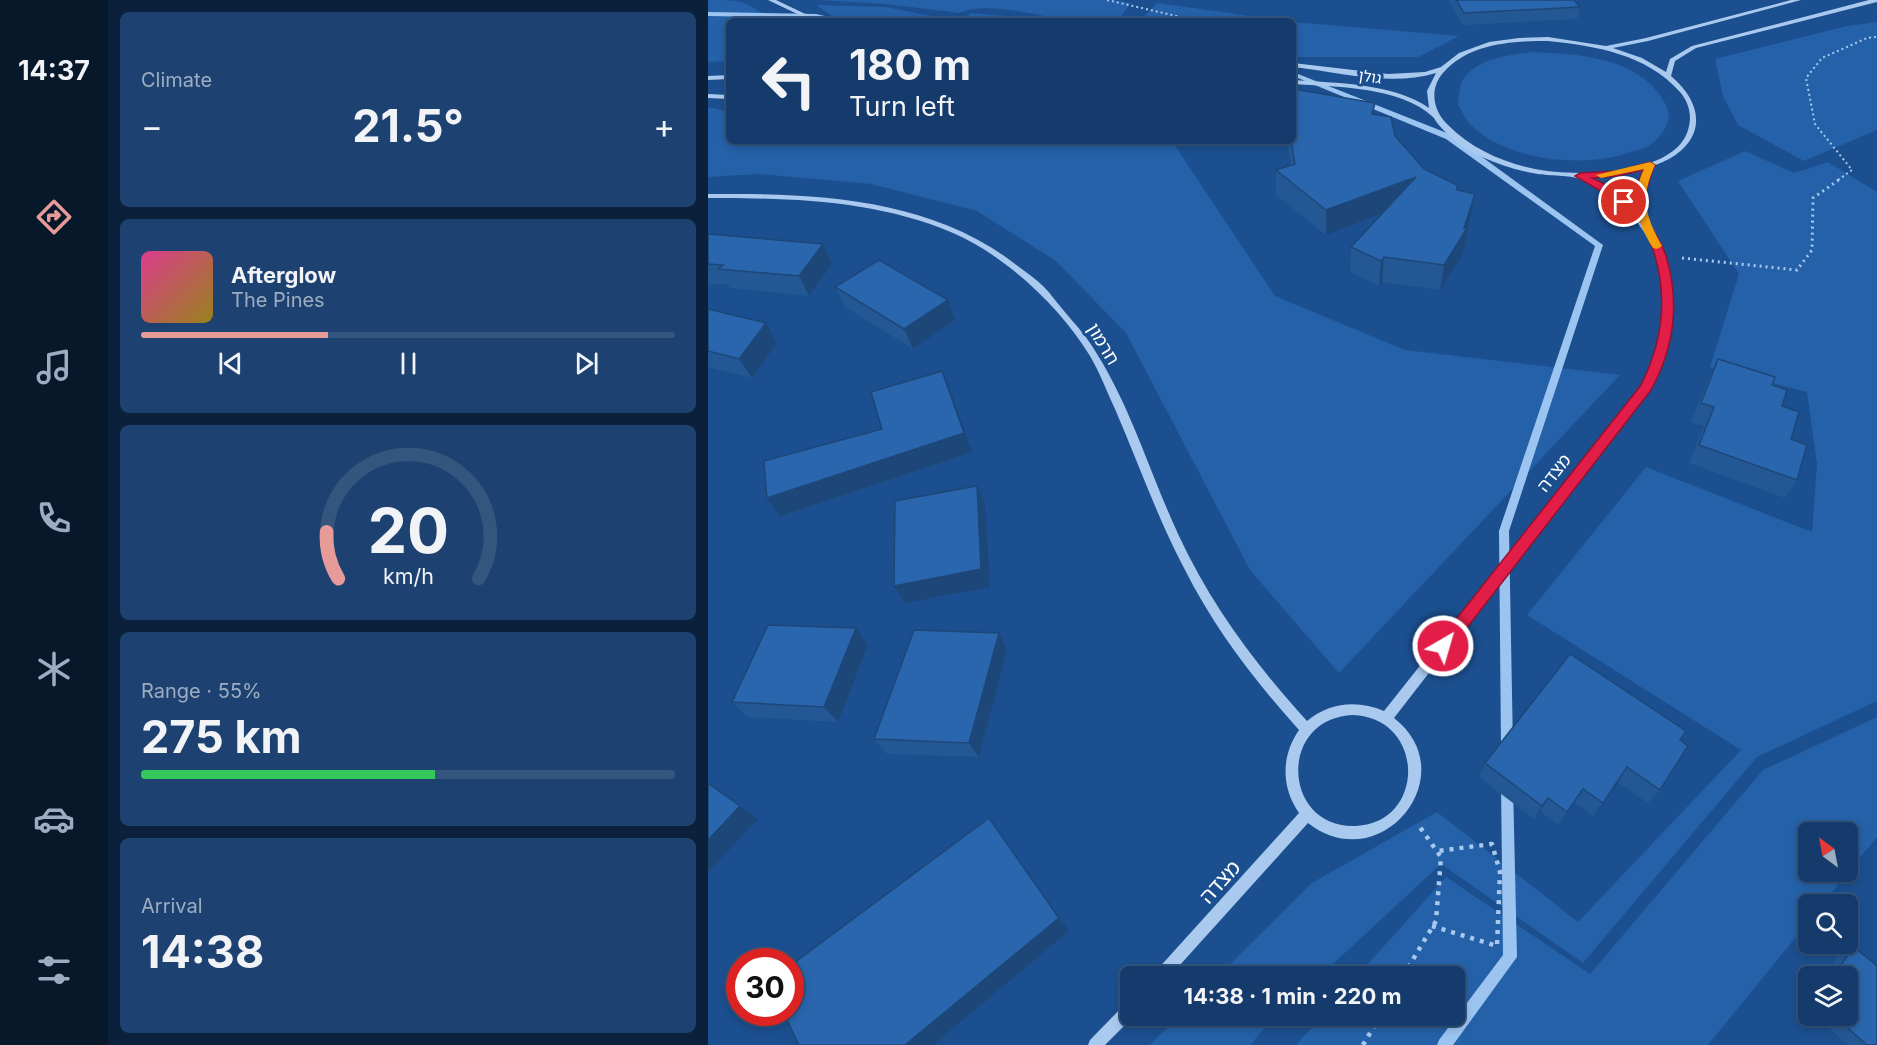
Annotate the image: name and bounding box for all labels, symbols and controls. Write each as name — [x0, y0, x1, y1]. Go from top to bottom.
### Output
text: 180 m — [849, 39, 971, 90]
icon: left — [750, 42, 828, 120]
text: 14:37 — [18, 54, 90, 87]
street label: גולן — [1357, 65, 1383, 88]
text: Climate — [141, 68, 212, 92]
text: Turn left — [849, 90, 955, 123]
text: 21.5° — [352, 98, 464, 153]
text: − — [141, 106, 163, 146]
text: + — [653, 106, 675, 146]
pin — [1598, 176, 1649, 227]
icon: arrive — [1607, 185, 1640, 218]
icon: directions — [33, 196, 75, 238]
text: Afterglow — [231, 262, 336, 288]
text: The Pines — [231, 288, 325, 312]
street label: חרמון — [1083, 319, 1124, 368]
icon: music — [33, 346, 75, 388]
icon: previous — [214, 347, 247, 380]
icon: pause — [392, 347, 425, 380]
icon: next — [570, 347, 603, 380]
street label: מצדה — [1532, 449, 1575, 496]
text: 20 — [367, 494, 449, 569]
icon: phone — [33, 497, 75, 539]
text: km/h — [383, 564, 433, 590]
position arrow — [1411, 614, 1475, 678]
icon: climate — [33, 648, 75, 690]
text: Range · 55% — [141, 679, 262, 703]
text: 275 km — [141, 709, 302, 764]
icon: car — [33, 798, 75, 840]
north arrow — [1798, 822, 1858, 882]
map controls — [1798, 822, 1858, 1026]
street label: מצדה — [1194, 855, 1245, 908]
text: Arrival — [141, 894, 203, 918]
button: search — [1798, 894, 1858, 954]
text: 14:38 — [141, 924, 264, 979]
speed limit sign: 30 — [726, 948, 804, 1026]
icon: filters — [33, 949, 75, 991]
button: layers — [1798, 966, 1858, 1026]
text: 14:38 · 1 min · 220 m — [1183, 983, 1402, 1009]

